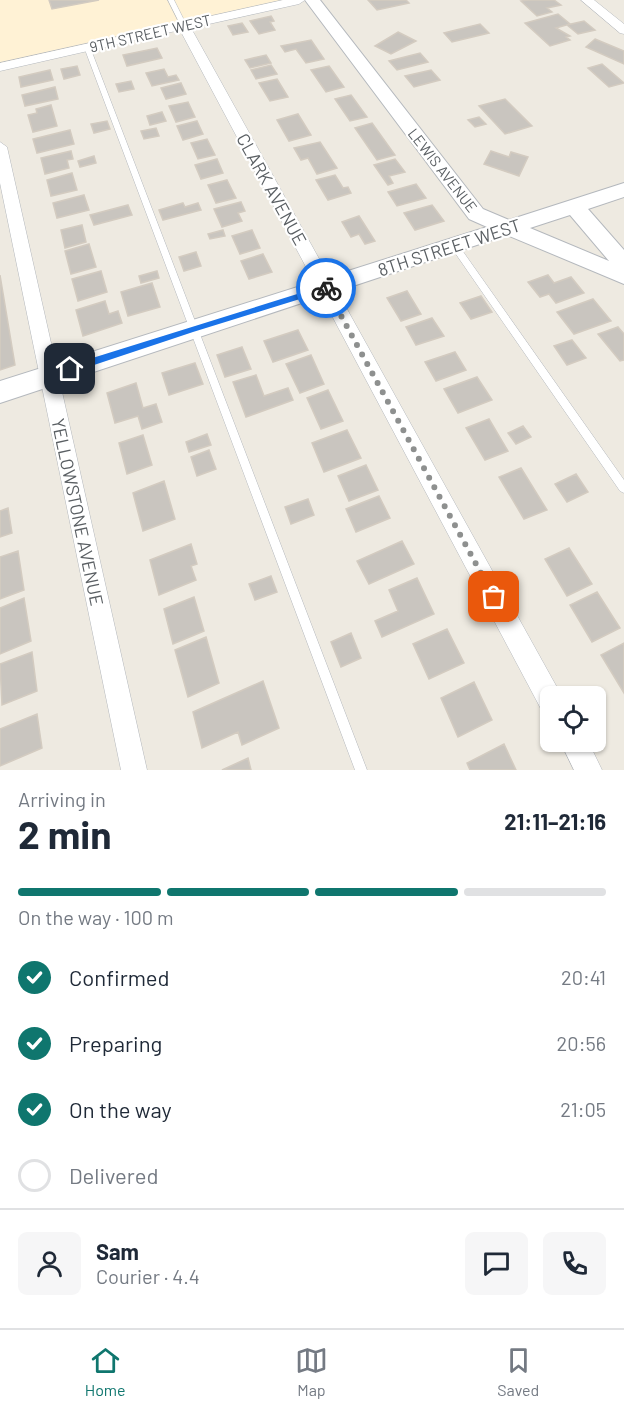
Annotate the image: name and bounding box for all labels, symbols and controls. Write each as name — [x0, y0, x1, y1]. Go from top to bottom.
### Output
street label: 9TH STREET WEST — [88, 10, 212, 56]
street label: LEWIS AVENUE — [405, 124, 481, 216]
street label: CLARK AVENUE — [232, 129, 312, 249]
street label: 8TH STREET WEST — [375, 214, 523, 280]
courier — [296, 258, 356, 318]
icon: bike — [310, 272, 343, 305]
pin — [44, 343, 95, 394]
icon: home — [53, 352, 86, 385]
street label: YELLOWSTONE AVENUE — [47, 416, 109, 608]
pin — [468, 571, 519, 622]
icon: bag — [477, 580, 510, 613]
map controls — [540, 686, 606, 752]
button: locate — [540, 686, 606, 752]
text: Arriving in — [18, 787, 106, 811]
text: 21:11–21:16 — [504, 808, 606, 834]
text: 2 min — [18, 810, 111, 857]
text: On the way · 100 m — [18, 905, 174, 929]
icon: check — [18, 961, 51, 994]
text: Confirmed — [69, 964, 169, 990]
text: 20:41 — [561, 965, 606, 989]
icon: check — [18, 1027, 51, 1060]
text: Preparing — [69, 1030, 162, 1056]
text: 20:56 — [557, 1031, 606, 1055]
icon: check — [18, 1093, 51, 1126]
text: On the way — [69, 1096, 172, 1122]
text: 21:05 — [560, 1097, 606, 1121]
text: Delivered — [69, 1162, 158, 1188]
button: person — [18, 1232, 81, 1295]
button: chat — [465, 1232, 528, 1295]
button: phone — [543, 1232, 606, 1295]
text: Sam — [96, 1238, 139, 1264]
text: Courier · 4.4 — [96, 1264, 200, 1288]
tab: Home — [85, 1344, 126, 1399]
tab: Map — [295, 1344, 328, 1399]
tab: Saved — [497, 1344, 539, 1399]

